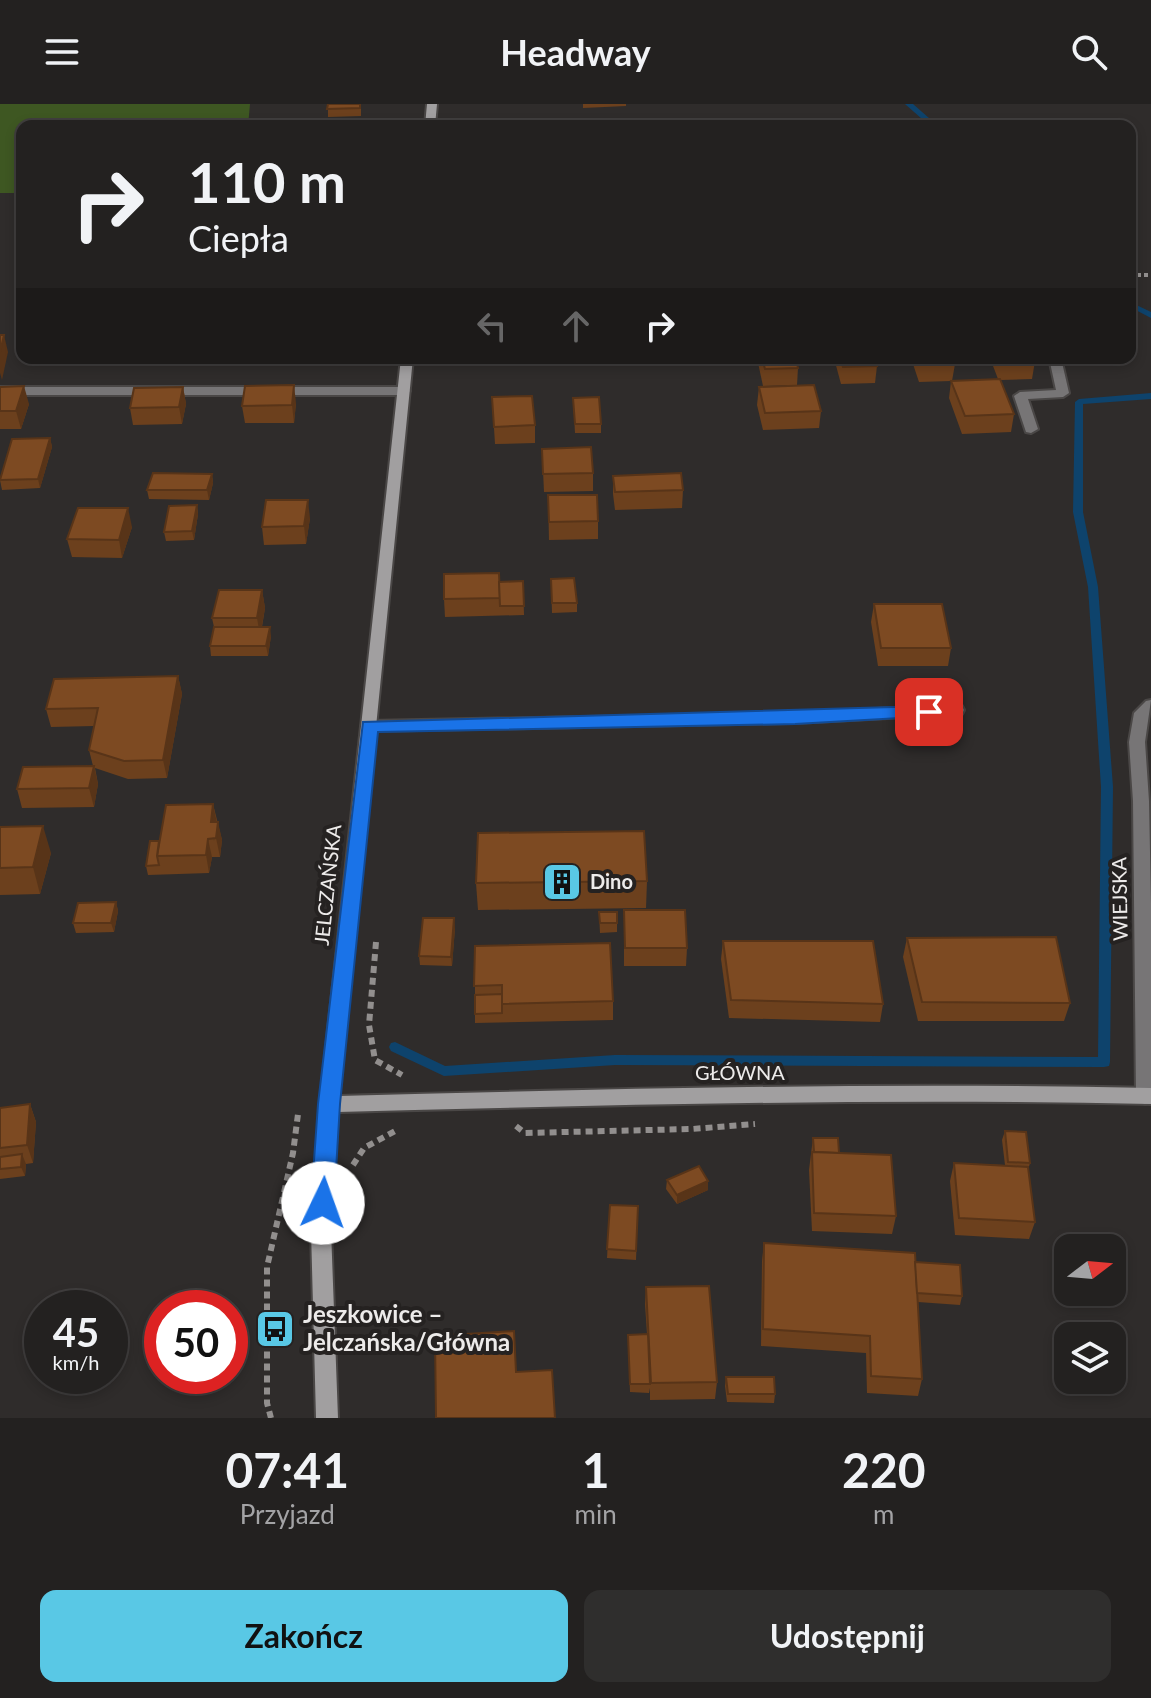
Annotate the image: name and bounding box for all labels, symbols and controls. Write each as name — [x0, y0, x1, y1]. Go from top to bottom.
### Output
icon: menu — [40, 30, 84, 74]
text: Headway — [500, 30, 651, 74]
icon: search — [1067, 30, 1111, 74]
text: 110 m — [188, 148, 346, 215]
icon: right — [56, 152, 160, 256]
text: Ciepła — [188, 216, 289, 260]
icon: left — [470, 304, 514, 348]
icon: ahead — [554, 304, 598, 348]
icon: right — [638, 304, 682, 348]
pin — [895, 678, 963, 746]
icon: arrive — [907, 690, 951, 734]
street label: JELCZAŃSKA — [309, 823, 345, 947]
street label: WIEJSKA — [1106, 856, 1132, 941]
building icon: Dino — [541, 861, 583, 903]
place label: Dino — [590, 869, 633, 893]
street label: GŁÓWNA — [695, 1060, 785, 1084]
position arrow — [281, 1161, 365, 1245]
north arrow — [1054, 1234, 1126, 1306]
map controls — [1054, 1234, 1126, 1394]
speed limit sign: 50 — [144, 1290, 248, 1394]
place label: Jeszkowice – Jelczańska/Główna — [303, 1299, 510, 1356]
text: 45 — [53, 1308, 99, 1356]
bus stop icon: Jeszkowice – Jelczańska/Główna — [254, 1308, 296, 1350]
button: layers — [1054, 1322, 1126, 1394]
text: km/h — [53, 1350, 99, 1374]
text: 07:41 — [225, 1441, 349, 1498]
text: 1 — [582, 1441, 610, 1498]
text: 220 — [842, 1441, 926, 1498]
text: Przyjazd — [240, 1498, 335, 1530]
text: min — [575, 1498, 617, 1530]
text: m — [873, 1498, 895, 1530]
button: Zakończ — [40, 1590, 568, 1682]
button: Udostępnij — [584, 1590, 1111, 1682]

